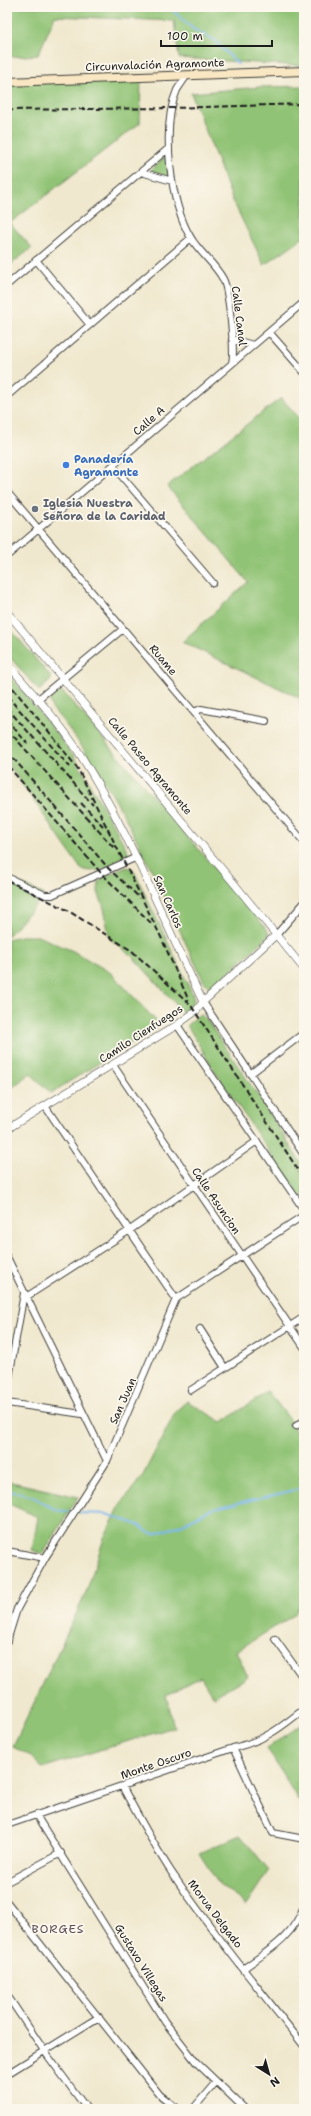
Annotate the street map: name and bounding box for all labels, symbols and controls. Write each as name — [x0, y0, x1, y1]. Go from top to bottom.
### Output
scale bar — [161, 22, 272, 48]
text: 100 m — [167, 28, 203, 44]
street label: Circunvalación Agramonte — [85, 55, 225, 75]
street label: Calle Canal — [228, 285, 250, 347]
street label: Calle A — [130, 403, 168, 439]
place label: Panadería Agramonte — [74, 452, 139, 480]
marker: Panadería Agramonte — [61, 460, 71, 470]
place label: Iglesia Nuestra Señora de la Caridad — [43, 496, 166, 524]
marker: Iglesia Nuestra Señora de la Caridad — [30, 504, 40, 514]
street label: Ruame — [146, 641, 180, 679]
street label: Calle Paseo Agramonte — [105, 714, 195, 818]
street label: San Carlos — [150, 873, 186, 931]
street label: Camilo Cienfuegos — [96, 1001, 186, 1067]
street label: Calle Asuncion — [188, 1165, 244, 1238]
street label: San Juan — [106, 1375, 140, 1427]
street label: Monte Oscuro — [119, 1745, 194, 1783]
street label: Morua Delgado — [184, 1877, 246, 1952]
district label: BORGES — [32, 1921, 84, 1937]
street label: Gustavo Villegas — [111, 1921, 171, 2005]
north arrow — [249, 2054, 289, 2094]
text: N — [266, 2073, 283, 2090]

